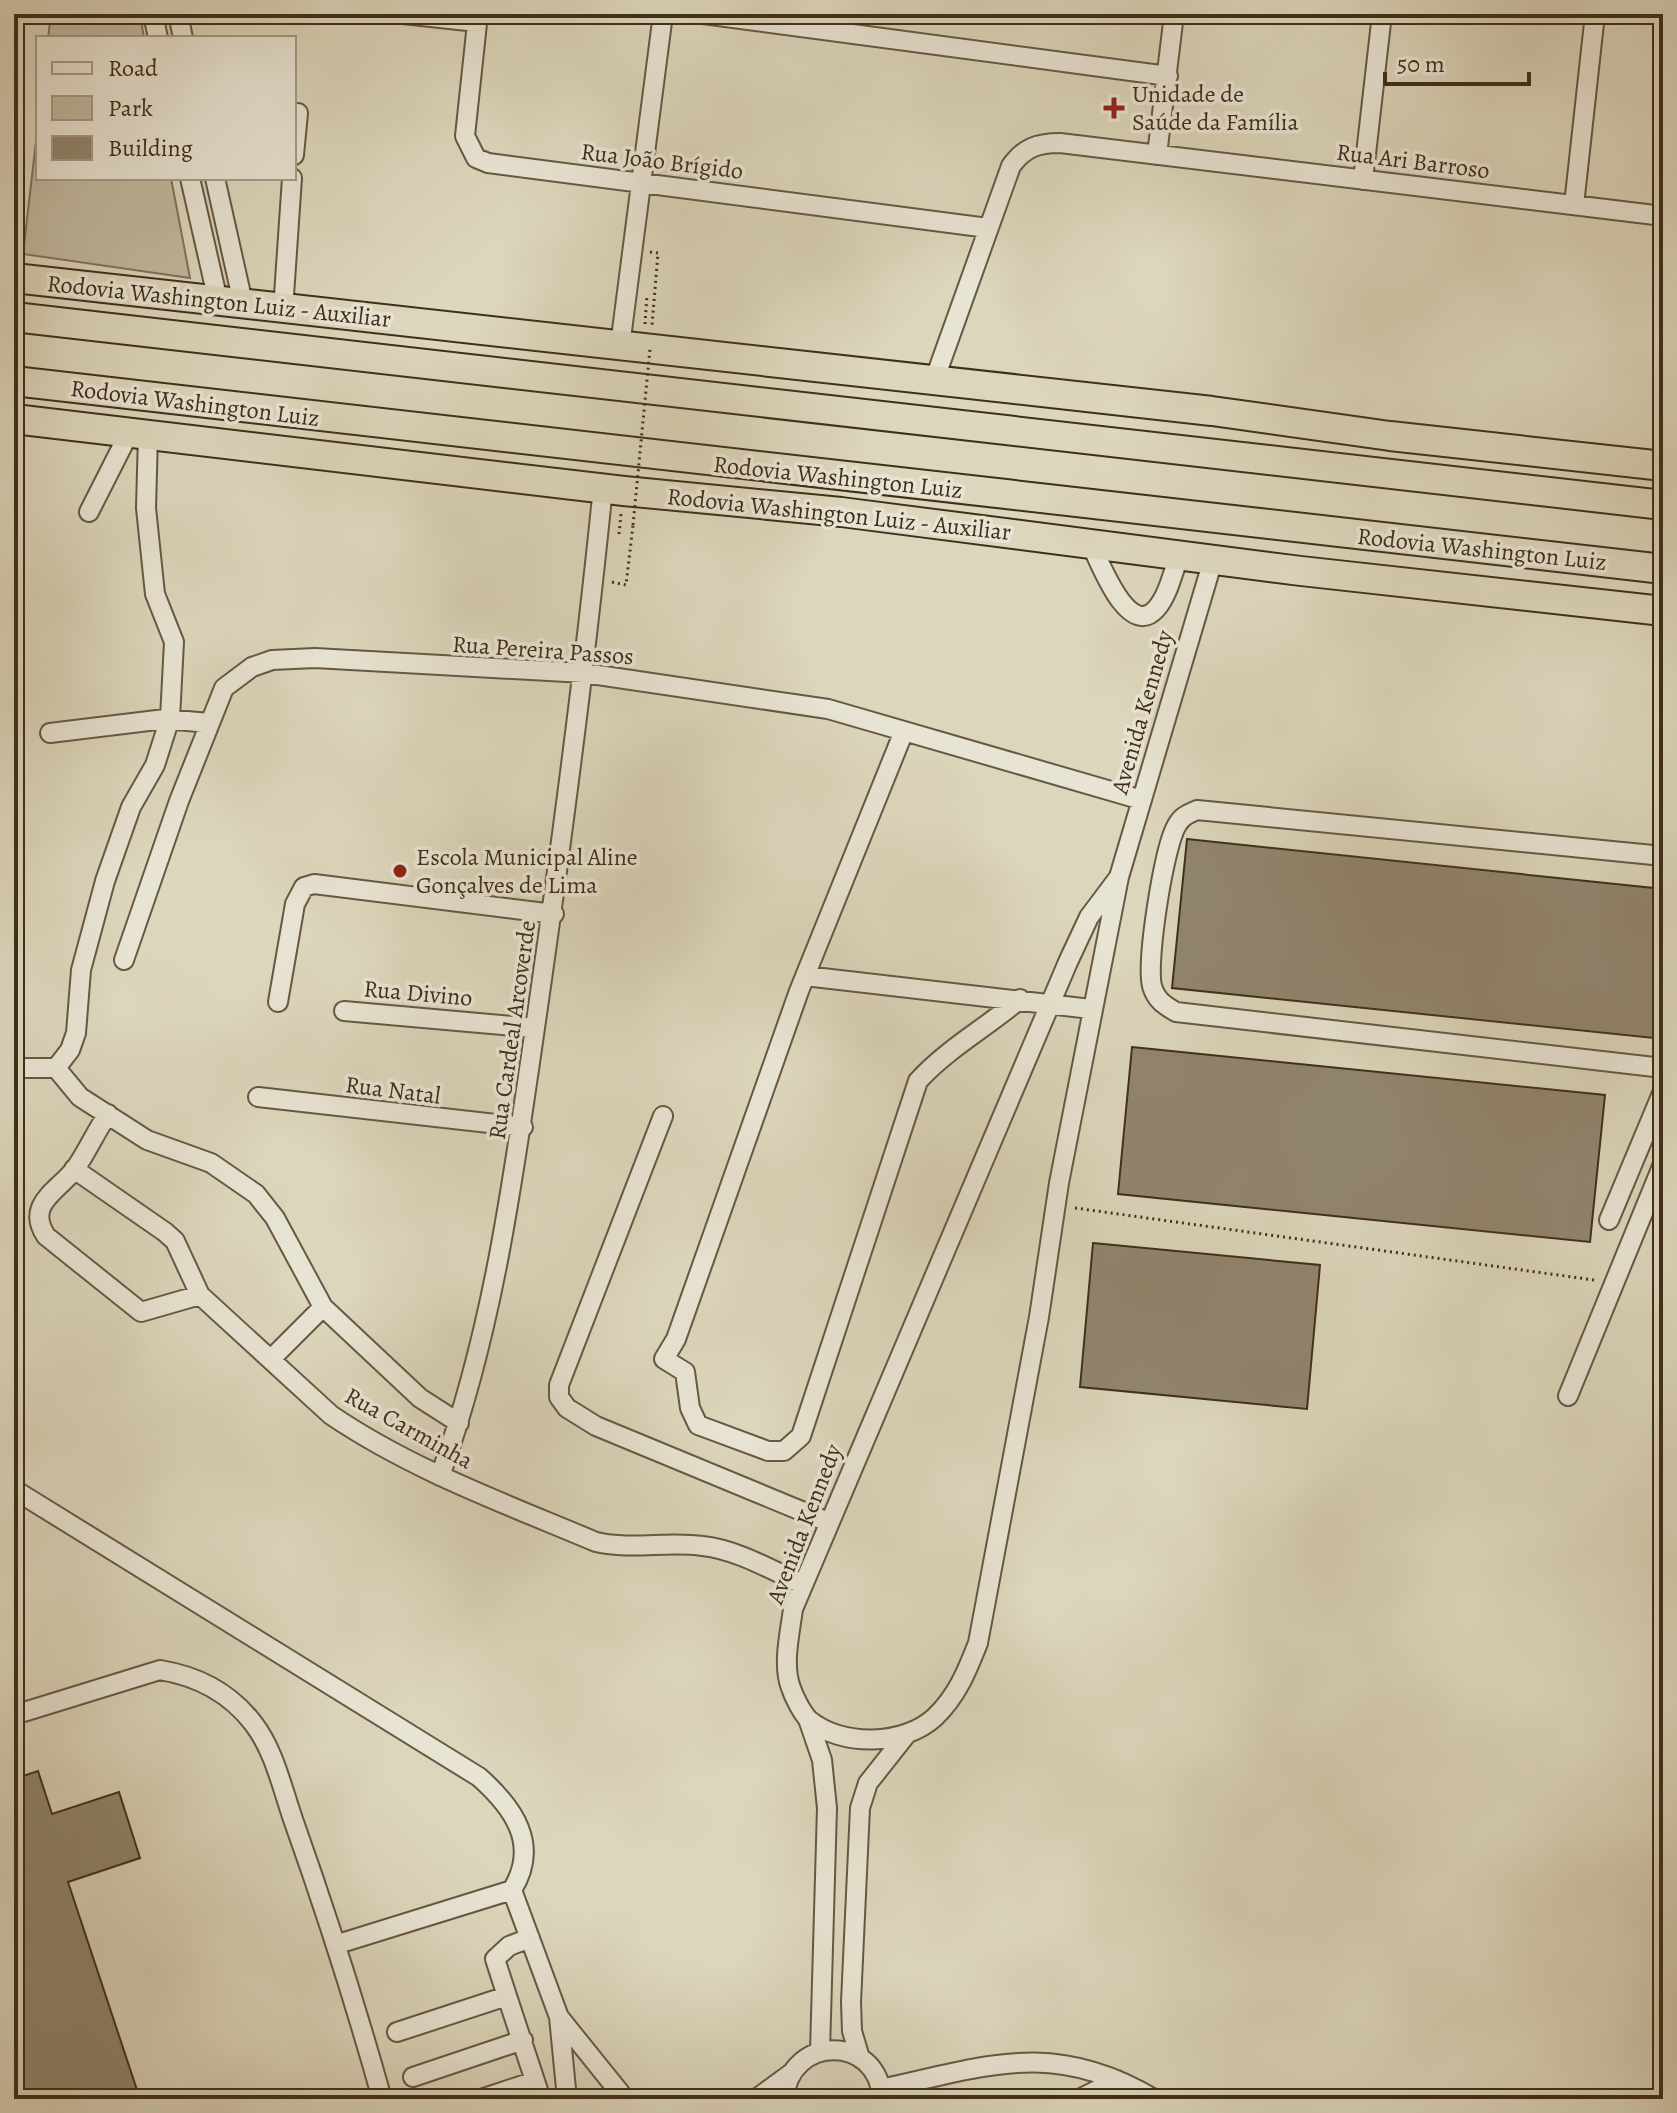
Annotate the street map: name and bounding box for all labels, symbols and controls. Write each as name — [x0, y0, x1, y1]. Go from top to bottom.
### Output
legend — [36, 36, 296, 180]
scale bar — [1385, 36, 1529, 86]
text: 50 m — [1397, 48, 1445, 80]
text: Road — [108, 52, 158, 84]
place label: Unidade de Saúde da Família — [1132, 78, 1299, 138]
text: Park — [108, 92, 153, 124]
marker: Unidade de Saúde da Família — [1103, 97, 1125, 119]
text: Building — [108, 132, 193, 164]
street label: Rua João Brígido — [579, 135, 745, 187]
street label: Rua Ari Barroso — [1334, 136, 1492, 186]
street label: Rodovia Washington Luiz - Auxiliar — [45, 267, 393, 335]
street label: Rodovia Washington Luiz — [69, 372, 321, 434]
street label: Rodovia Washington Luiz — [712, 448, 964, 506]
street label: Rodovia Washington Luiz - Auxiliar — [665, 480, 1013, 548]
street label: Rodovia Washington Luiz — [1356, 520, 1608, 578]
street label: Avenida Kennedy — [1103, 626, 1181, 799]
street label: Rua Pereira Passos — [451, 628, 635, 672]
place label: Escola Municipal Aline Gonçalves de Lima — [416, 841, 638, 901]
marker: Escola Municipal Aline Gonçalves de Lima — [391, 862, 409, 880]
street label: Rua Cardeal Arcoverde — [481, 918, 543, 1142]
street label: Rua Divino — [362, 972, 474, 1014]
street label: Rua Natal — [344, 1068, 443, 1112]
street label: Rua Carminha — [339, 1380, 480, 1477]
street label: Avenida Kennedy — [758, 1439, 849, 1610]

